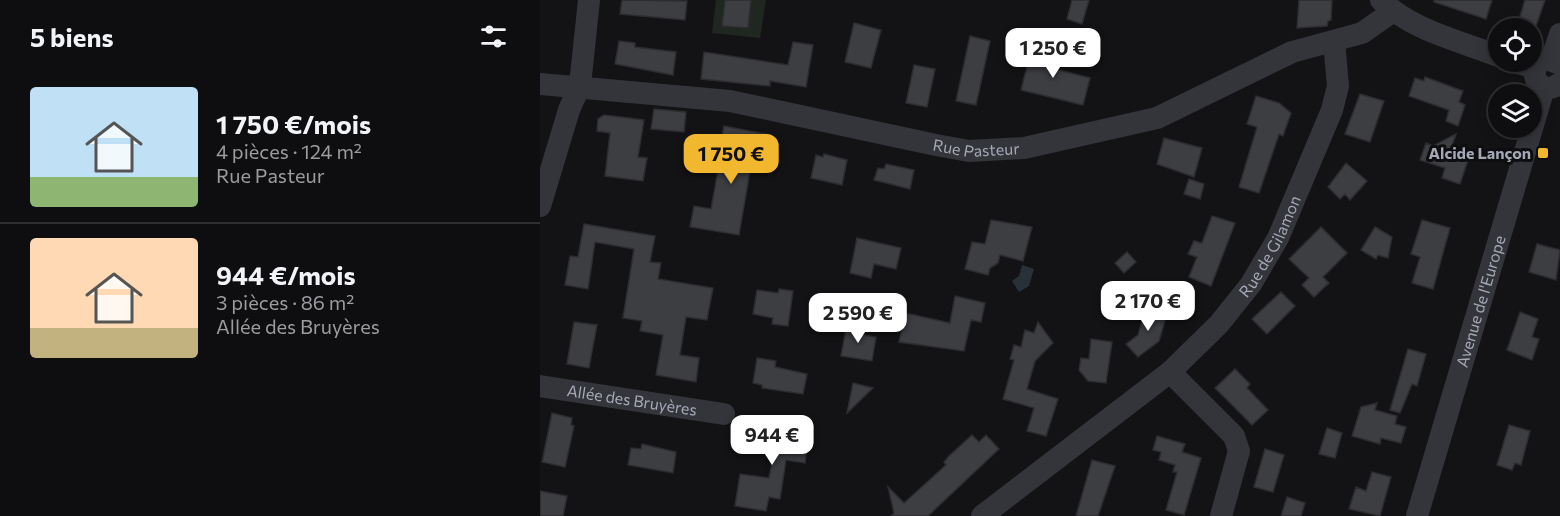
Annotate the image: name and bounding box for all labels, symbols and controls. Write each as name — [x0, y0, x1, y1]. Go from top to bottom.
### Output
map controls — [1488, 18, 1542, 138]
button: locate — [1488, 18, 1542, 72]
icon: filters — [477, 20, 510, 53]
text: 5 biens — [30, 21, 114, 52]
pin: 1 250 € — [998, 28, 1108, 79]
text: 1 250 € — [1019, 35, 1087, 59]
button: layers — [1488, 84, 1542, 138]
text: 1 750 €/mois — [216, 108, 371, 139]
icon: home — [78, 111, 150, 183]
pin: 1 750 € — [676, 134, 786, 185]
street label: Rue Pasteur — [932, 135, 1021, 161]
text: 4 pièces · 124 m² — [216, 139, 362, 163]
text: 1 750 € — [698, 141, 764, 165]
place label: Alcide Lançon — [1429, 143, 1531, 162]
marker: Alcide Lançon — [1536, 146, 1550, 160]
text: Rue Pasteur — [216, 163, 325, 187]
street label: Rue de Gilamon — [1234, 192, 1304, 301]
street label: Avenue de l'Europe — [1452, 233, 1509, 369]
text: 944 €/mois — [216, 259, 356, 290]
icon: home — [78, 262, 150, 334]
pin: 2 170 € — [1093, 281, 1203, 332]
text: 2 170 € — [1115, 288, 1181, 312]
text: 3 pièces · 86 m² — [216, 290, 354, 314]
pin: 2 590 € — [803, 293, 913, 344]
text: 2 590 € — [823, 300, 893, 324]
text: Allée des Bruyères — [216, 314, 380, 338]
street label: Allée des Bruyères — [566, 380, 698, 419]
pin: 944 € — [730, 415, 814, 466]
text: 944 € — [745, 422, 799, 446]

